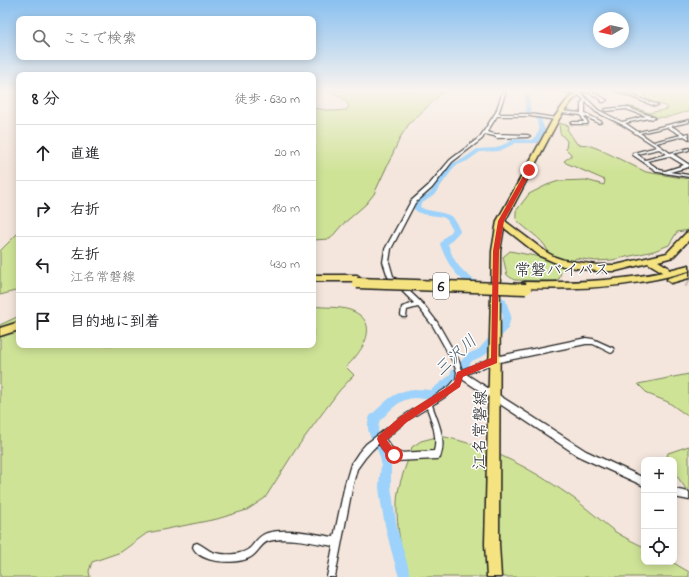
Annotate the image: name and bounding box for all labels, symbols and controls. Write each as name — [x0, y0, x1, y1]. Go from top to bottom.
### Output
north arrow — [593, 12, 629, 48]
search box — [16, 16, 316, 60]
icon: search — [30, 27, 52, 49]
text: ここで検索 — [62, 28, 137, 50]
text: 8 分 — [32, 87, 60, 112]
text: 徒歩 · 630 m — [235, 90, 300, 109]
icon: ahead — [32, 142, 54, 164]
text: 直進 — [70, 143, 100, 165]
text: 20 m — [275, 143, 300, 162]
route end — [520, 161, 538, 179]
icon: right — [32, 198, 54, 220]
text: 右折 — [70, 199, 100, 221]
text: 180 m — [272, 199, 300, 218]
text: 左折 — [70, 244, 100, 266]
icon: left — [32, 254, 54, 276]
text: 430 m — [270, 255, 300, 274]
street label: 常磐バイパス — [514, 259, 610, 283]
text: 江名常磐線 — [70, 268, 135, 287]
road number: 6 — [433, 273, 449, 299]
icon: arrive — [32, 310, 54, 332]
text: 目的地に到着 — [70, 311, 160, 333]
water label: 三沢川 — [429, 330, 483, 383]
street label: 江名常磐線 — [468, 390, 494, 470]
route start — [385, 446, 403, 464]
map controls — [641, 457, 677, 565]
button: + — [641, 457, 677, 493]
button: − — [641, 493, 677, 529]
button: locate — [641, 529, 677, 565]

